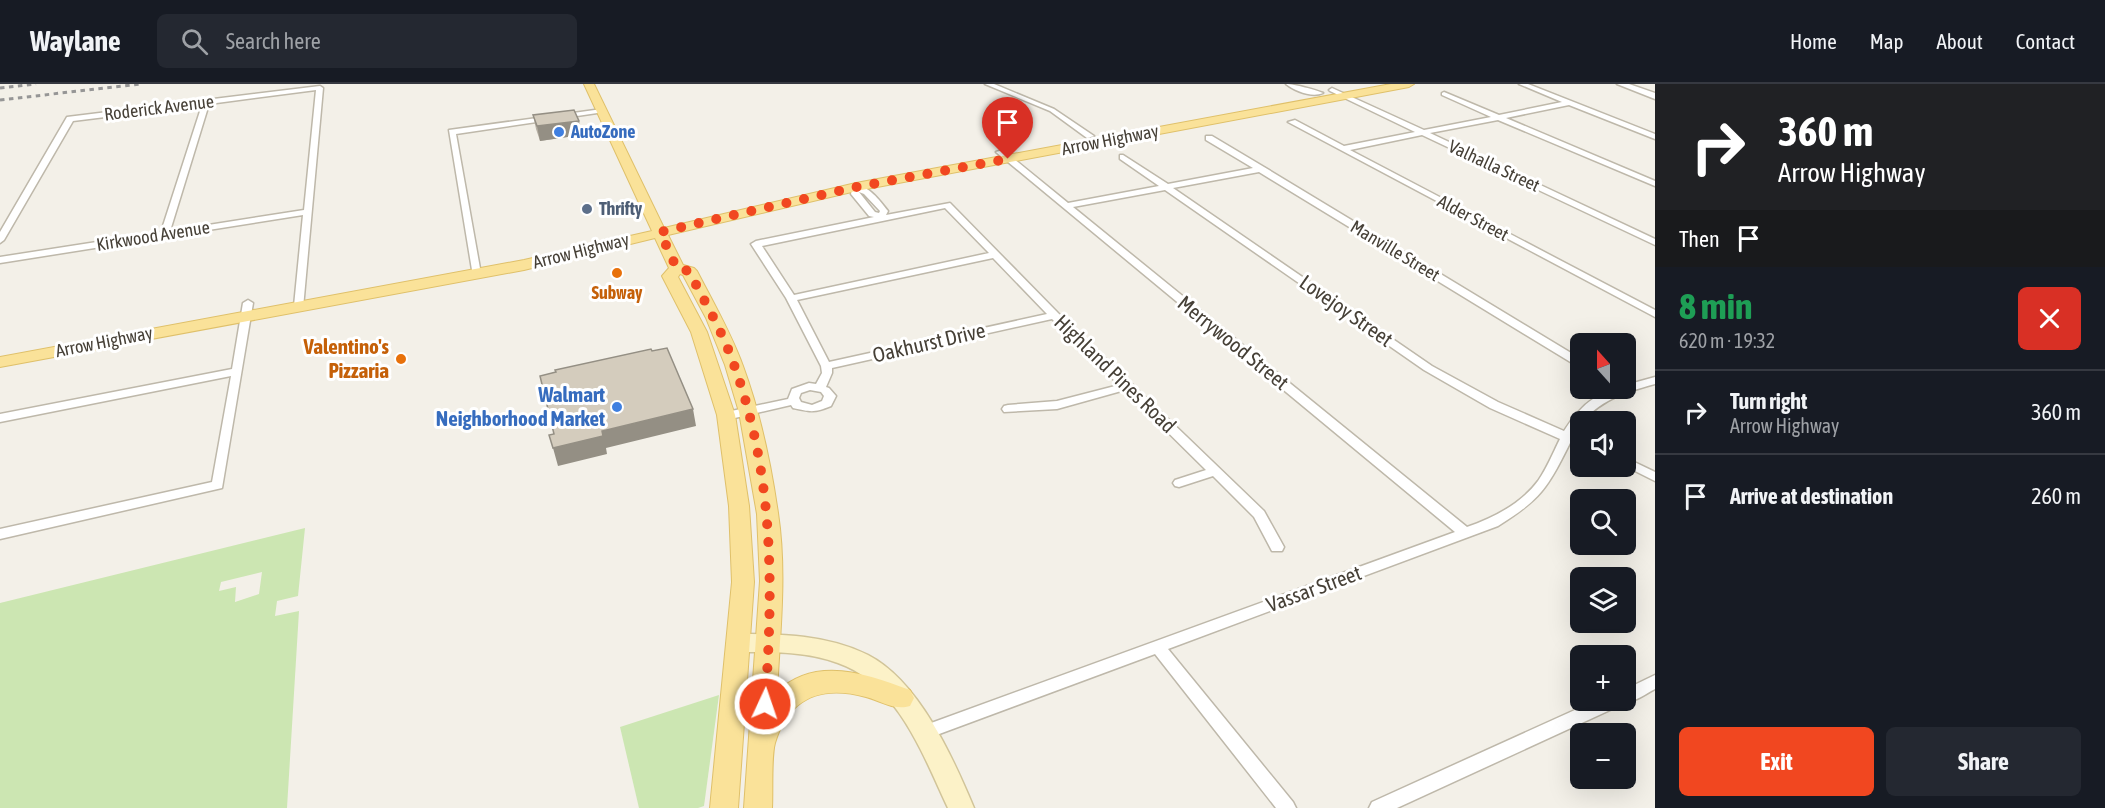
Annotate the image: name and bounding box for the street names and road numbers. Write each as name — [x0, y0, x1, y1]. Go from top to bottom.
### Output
street label: Roderick Avenue — [103, 90, 215, 125]
street label: Arrow Highway — [1060, 120, 1160, 159]
street label: Valhalla Street — [1445, 135, 1543, 196]
street label: Alder Street — [1434, 190, 1512, 245]
street label: Kirkwood Avenue — [95, 216, 211, 255]
street label: Manville Street — [1347, 216, 1444, 285]
street label: Arrow Highway — [531, 228, 631, 273]
street label: Lovejoy Street — [1296, 269, 1398, 351]
street label: Merrywood Street — [1173, 290, 1294, 394]
street label: Highland Pines Road — [1050, 309, 1181, 437]
street label: Oakhurst Drive — [870, 317, 987, 367]
street label: Arrow Highway — [54, 322, 154, 361]
street label: Vassar Street — [1263, 560, 1364, 616]

